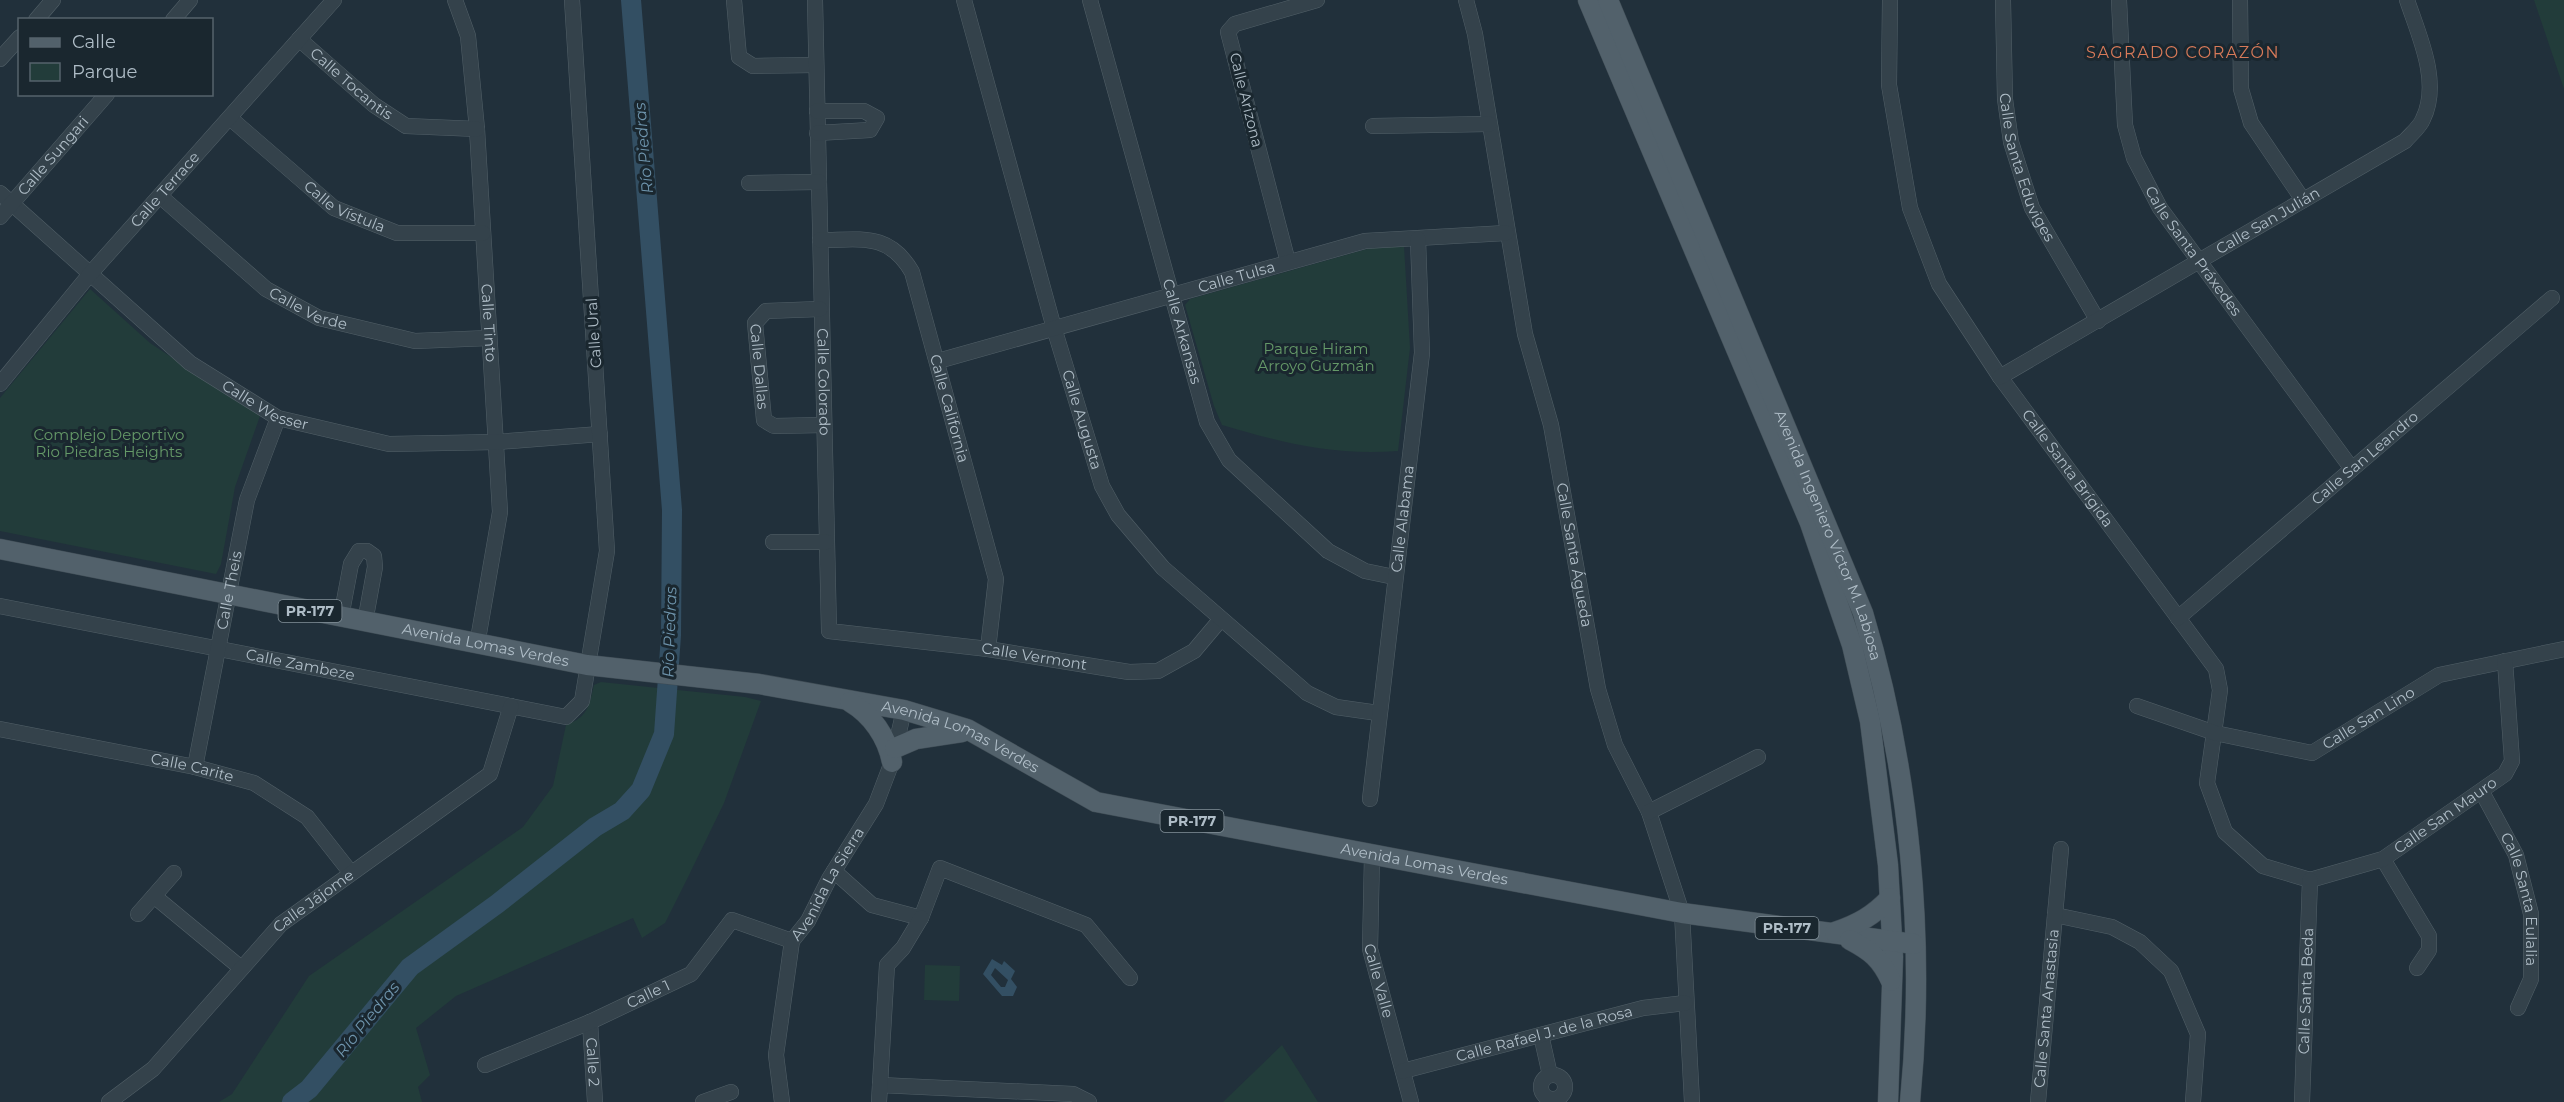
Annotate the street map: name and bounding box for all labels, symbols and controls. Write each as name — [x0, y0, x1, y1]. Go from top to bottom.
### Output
legend — [18, 18, 213, 96]
text: Calle — [72, 31, 116, 53]
street label: Calle Tocantis — [306, 43, 397, 124]
district label: SAGRADO CORAZÓN — [2086, 43, 2280, 62]
street label: Calle Arizona — [1226, 50, 1267, 149]
text: Parque — [72, 61, 138, 83]
street label: Calle Santa Eduviges — [1996, 93, 2060, 245]
water label: Río Piedras — [630, 101, 657, 194]
street label: Calle Sungari — [13, 112, 92, 199]
street label: Calle Terrace — [126, 148, 203, 231]
street label: Calle Vístula — [300, 176, 388, 236]
street label: Calle Santa Práxedes — [2141, 183, 2246, 320]
street label: Calle San Julián — [2212, 183, 2323, 258]
street label: Calle Tulsa — [1196, 257, 1277, 297]
street label: Calle Arkansas — [1159, 277, 1206, 386]
street label: Calle Verde — [266, 283, 349, 333]
street label: Calle Tinto — [477, 283, 501, 363]
street label: Calle Ural — [582, 297, 605, 369]
street label: Calle Dallas — [746, 323, 773, 410]
street label: Calle Colorado — [813, 328, 835, 436]
park label: Parque Hiram Arroyo Guzmán — [1257, 339, 1375, 375]
street label: Calle California — [926, 352, 974, 464]
street label: Calle Augusta — [1058, 367, 1106, 472]
street label: Calle Wesser — [219, 375, 310, 434]
street label: Calle Santa Brígida — [2018, 405, 2118, 531]
street label: Avenida Ingeniero Víctor M. Labiosa — [1771, 407, 1886, 662]
street label: Calle San Leandro — [2307, 407, 2422, 509]
park label: Complejo Deportivo Rio Piedras Heights — [34, 425, 184, 461]
street label: Calle Alabama — [1386, 464, 1418, 574]
street label: Calle Santa Águeda — [1552, 481, 1597, 629]
street label: Calle Theis — [212, 549, 246, 631]
water label: Río Piedras — [658, 586, 681, 678]
road number: PR-177 — [278, 600, 342, 622]
street label: Avenida Lomas Verdes — [401, 619, 571, 670]
street label: Calle Vermont — [981, 638, 1088, 674]
street label: Calle Zambeze — [244, 644, 357, 684]
street label: Calle San Lino — [2319, 682, 2418, 753]
street label: Avenida Lomas Verdes — [880, 696, 1043, 777]
street label: Calle Carite — [149, 749, 236, 786]
street label: Calle San Mauro — [2390, 773, 2500, 858]
road number: PR-177 — [1160, 810, 1224, 832]
street label: Avenida La Sierra — [786, 823, 868, 944]
street label: Calle Santa Eulalia — [2497, 829, 2541, 966]
street label: Avenida Lomas Verdes — [1339, 839, 1510, 889]
street label: Calle Jájome — [268, 865, 357, 936]
road number: PR-177 — [1756, 917, 1818, 939]
street label: Calle Santa Beda — [2294, 927, 2317, 1055]
street label: Calle Santa Anastasia — [2029, 928, 2063, 1089]
street label: Calle Valle — [1360, 941, 1398, 1020]
street label: Calle 1 — [623, 975, 673, 1012]
water label: Río Piedras — [331, 978, 404, 1061]
street label: Calle Rafael J. de la Rosa — [1454, 1001, 1634, 1066]
street label: Calle 2 — [582, 1037, 604, 1087]

